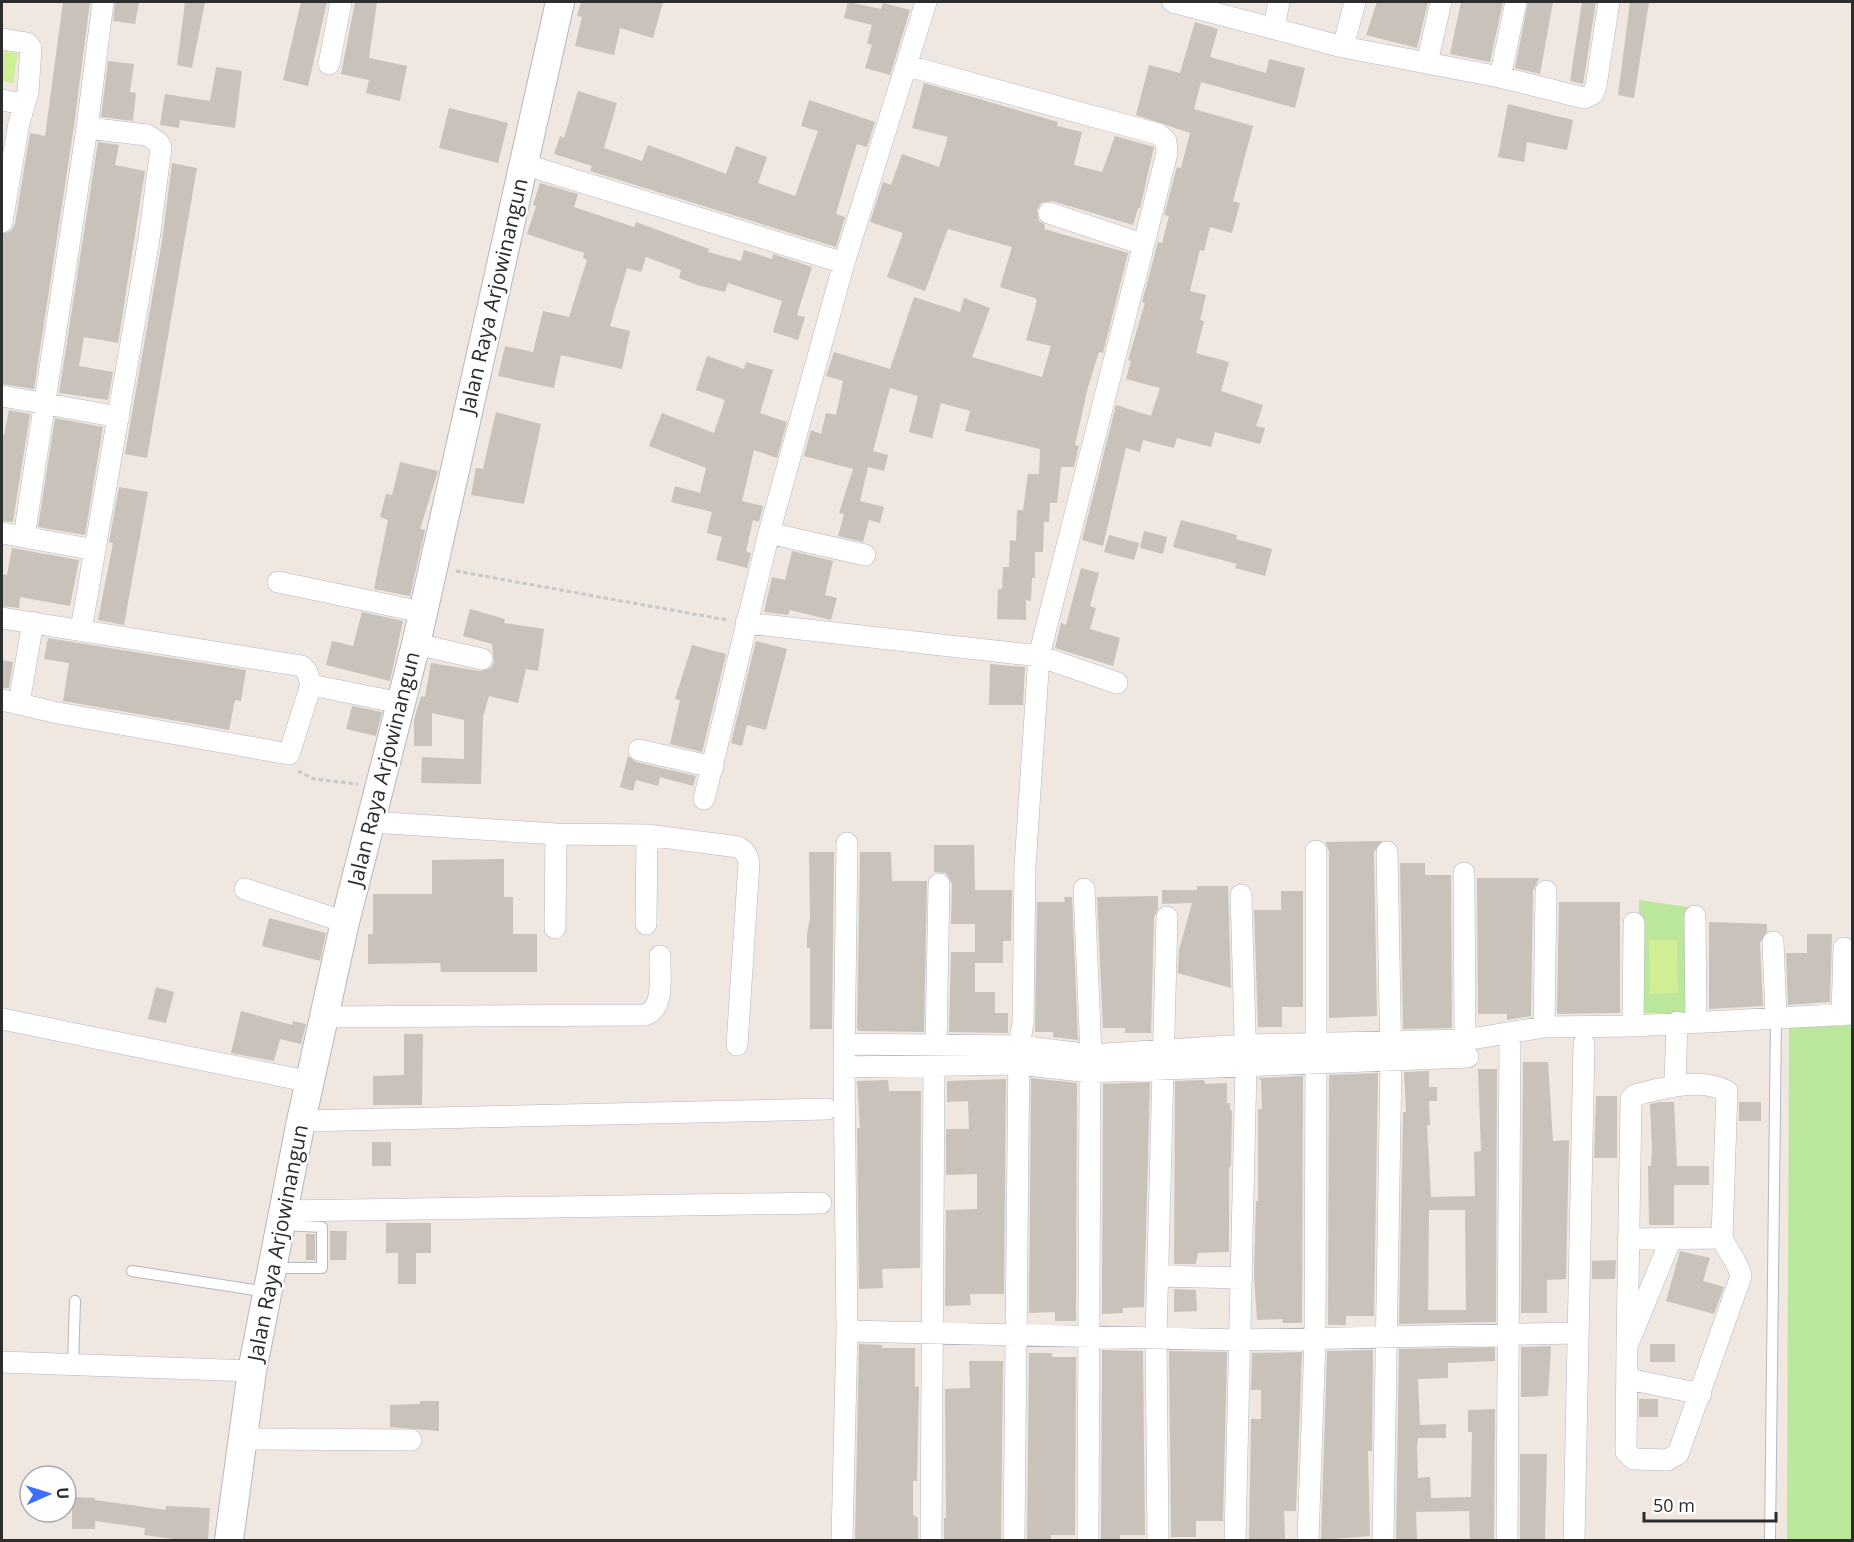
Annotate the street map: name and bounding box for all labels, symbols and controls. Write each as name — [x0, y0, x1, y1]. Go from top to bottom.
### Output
street label: Jalan Raya Arjowinangun — [452, 175, 534, 418]
street label: Jalan Raya Arjowinangun — [340, 649, 426, 891]
street label: Jalan Raya Arjowinangun — [240, 1122, 314, 1366]
north arrow — [18, 1464, 78, 1524]
scale bar — [1644, 1485, 1776, 1523]
text: U — [52, 1487, 74, 1500]
text: 50 m — [1653, 1493, 1695, 1517]

